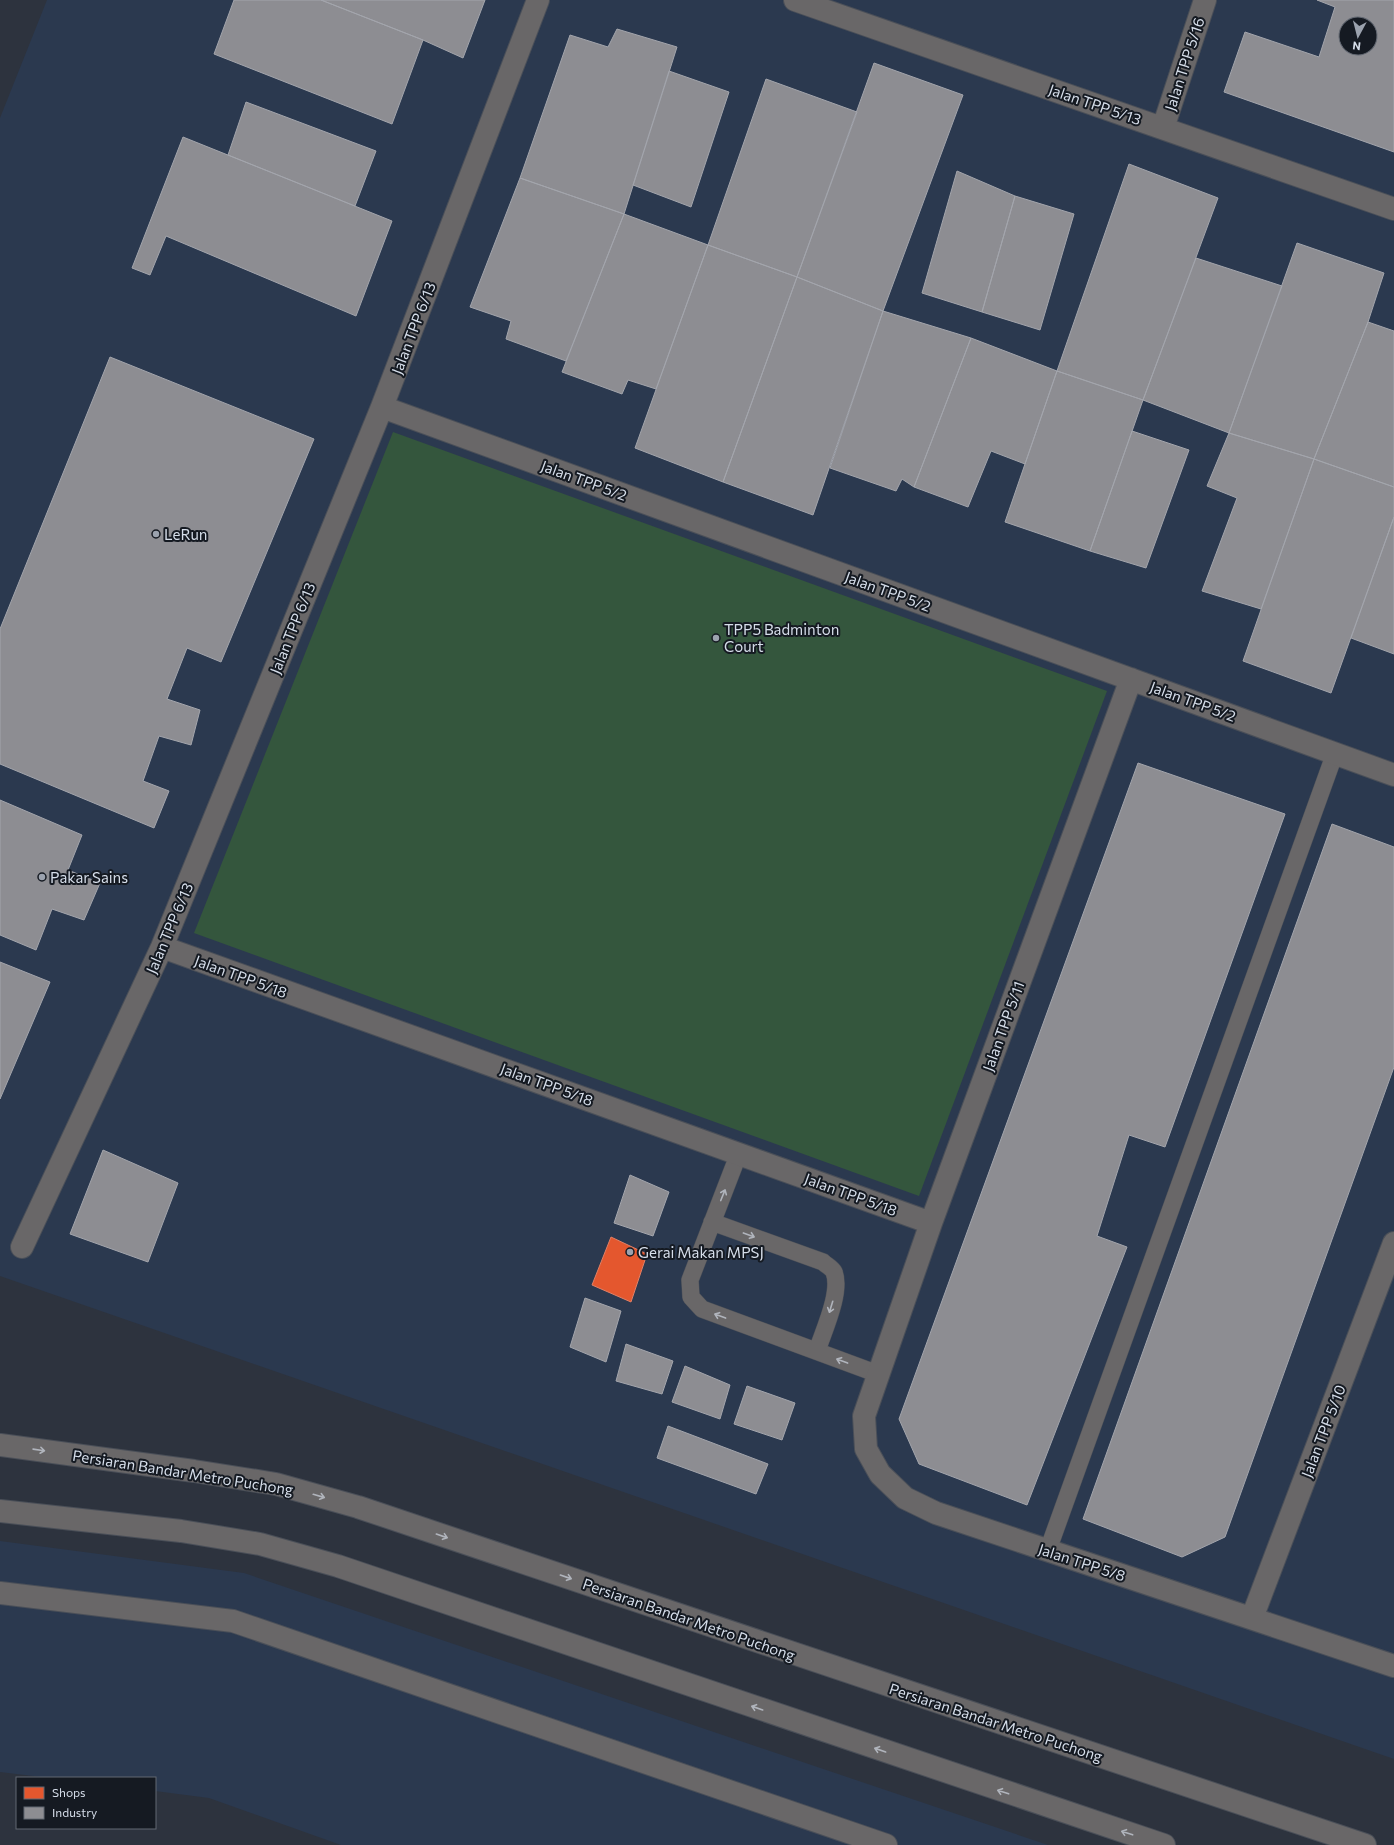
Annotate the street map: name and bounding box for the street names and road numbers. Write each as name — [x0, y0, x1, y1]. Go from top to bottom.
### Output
street label: Jalan TPP 5/16 — [1160, 15, 1208, 113]
street label: Jalan TPP 5/13 — [1046, 80, 1144, 128]
street label: Jalan TPP 6/13 — [387, 279, 439, 377]
street label: Jalan TPP 5/2 — [539, 456, 629, 504]
street label: Jalan TPP 5/2 — [843, 567, 933, 615]
street label: Jalan TPP 6/13 — [265, 580, 319, 676]
street label: Jalan TPP 5/2 — [1148, 677, 1238, 725]
street label: Jalan TPP 6/13 — [142, 880, 196, 976]
street label: Jalan TPP 5/18 — [192, 951, 290, 1001]
street label: Jalan TPP 5/11 — [978, 979, 1028, 1073]
street label: Jalan TPP 5/18 — [498, 1059, 596, 1109]
street label: Jalan TPP 5/18 — [802, 1169, 900, 1219]
street label: Jalan TPP 5/10 — [1297, 1382, 1349, 1480]
street label: Persiaran Bandar Metro Puchong — [71, 1446, 295, 1498]
street label: Jalan TPP 5/8 — [1036, 1539, 1128, 1585]
street label: Persiaran Bandar Metro Puchong — [580, 1574, 798, 1664]
street label: Persiaran Bandar Metro Puchong — [887, 1679, 1105, 1765]

